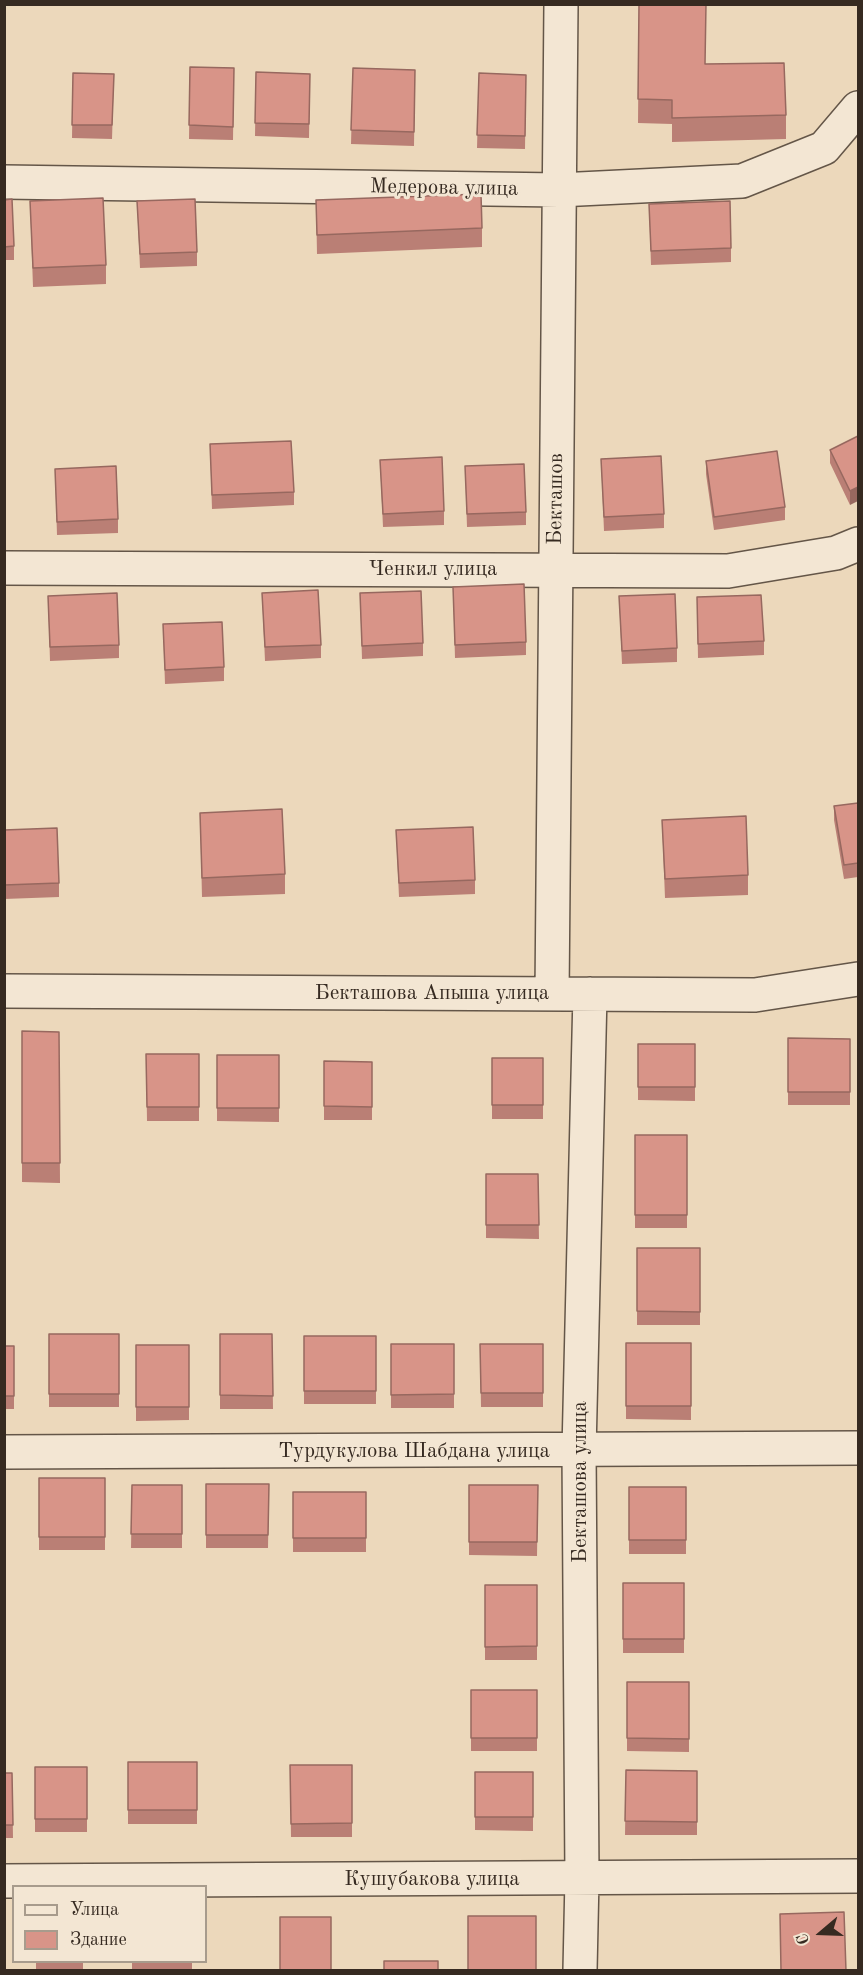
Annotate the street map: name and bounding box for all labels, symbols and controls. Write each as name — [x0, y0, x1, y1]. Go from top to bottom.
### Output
street label: Медерова улица — [370, 174, 518, 202]
street label: Бекташов — [543, 453, 569, 545]
street label: Ченкил улица — [369, 556, 497, 582]
street label: Бекташова Апыша улица — [315, 980, 549, 1006]
street label: Бекташова улица — [567, 1401, 593, 1563]
street label: Турдукулова Шабдана улица — [278, 1438, 550, 1464]
street label: Кушубакова улица — [344, 1866, 520, 1892]
legend — [12, 1885, 207, 1963]
text: Улица — [70, 1901, 119, 1919]
north arrow — [791, 1903, 851, 1963]
text: Здание — [70, 1931, 127, 1949]
text: С — [795, 1931, 813, 1946]

